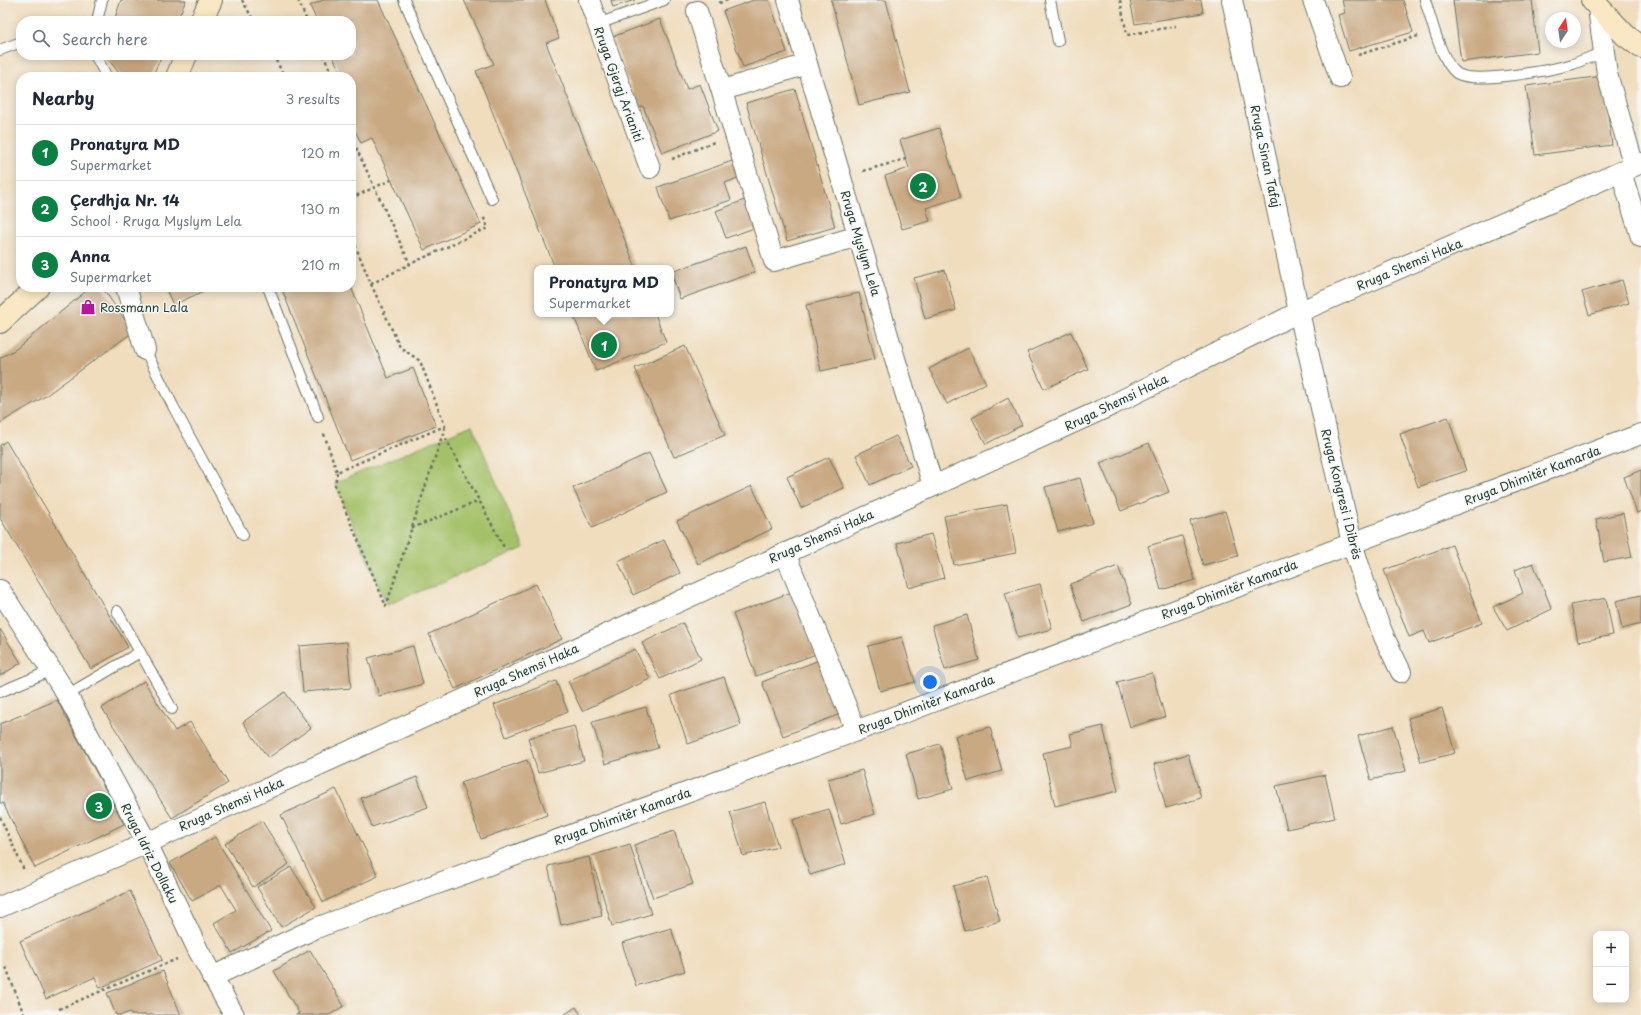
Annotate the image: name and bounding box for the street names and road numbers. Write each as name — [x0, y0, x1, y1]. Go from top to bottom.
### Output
street label: Rruga Gjergj Arianiti — [590, 24, 648, 144]
street label: Rruga Sinan Tafaj — [1246, 103, 1286, 209]
street label: Rruga Myslym Lela — [836, 188, 886, 299]
street label: Rruga Shemsi Haka — [1353, 233, 1465, 294]
street label: Rruga Shemsi Haka — [1061, 369, 1171, 435]
street label: Rruga Kongresi i Dibrës — [1317, 427, 1367, 562]
street label: Rruga Dhimitër Kamarda — [1461, 440, 1603, 509]
street label: Rruga Shemsi Haka — [766, 505, 877, 567]
street label: Rruga Dhimitër Kamarda — [1158, 554, 1300, 623]
street label: Rruga Shemsi Haka — [471, 639, 582, 701]
street label: Rruga Dhimitër Kamarda — [855, 669, 997, 738]
street label: Rruga Shemsi Haka — [176, 773, 287, 835]
street label: Rruga Dhimitër Kamarda — [551, 783, 694, 849]
street label: Rruga Idriz Dollaku — [117, 800, 183, 906]

